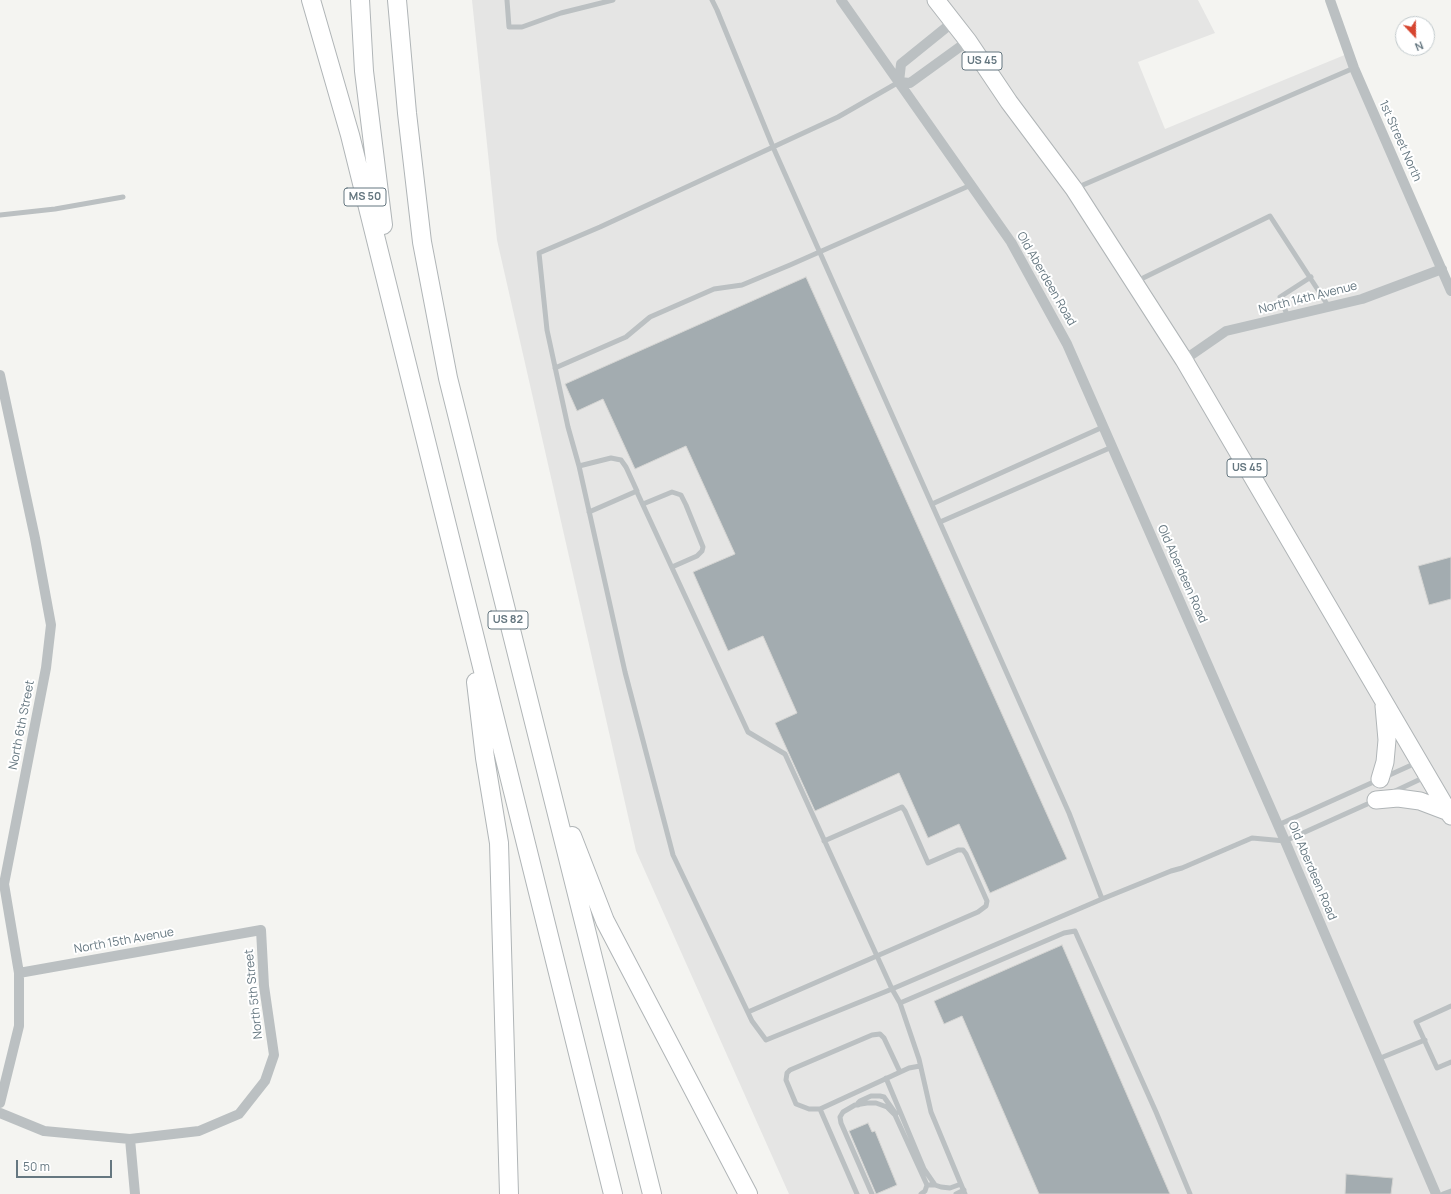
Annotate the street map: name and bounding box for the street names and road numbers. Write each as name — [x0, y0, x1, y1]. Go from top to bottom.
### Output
road number: US 45 — [962, 52, 1002, 70]
street label: 1st Street North — [1376, 98, 1424, 184]
road number: MS 50 — [344, 188, 386, 206]
street label: Old Aberdeen Road — [1013, 230, 1079, 328]
street label: North 14th Avenue — [1257, 279, 1359, 317]
road number: US 45 — [1227, 459, 1267, 477]
street label: Old Aberdeen Road — [1154, 523, 1210, 625]
road number: US 82 — [488, 611, 528, 629]
street label: North 6th Street — [6, 679, 38, 771]
street label: Old Aberdeen Road — [1285, 819, 1339, 923]
street label: North 15th Avenue — [73, 925, 175, 957]
street label: North 5th Street — [242, 948, 266, 1040]

